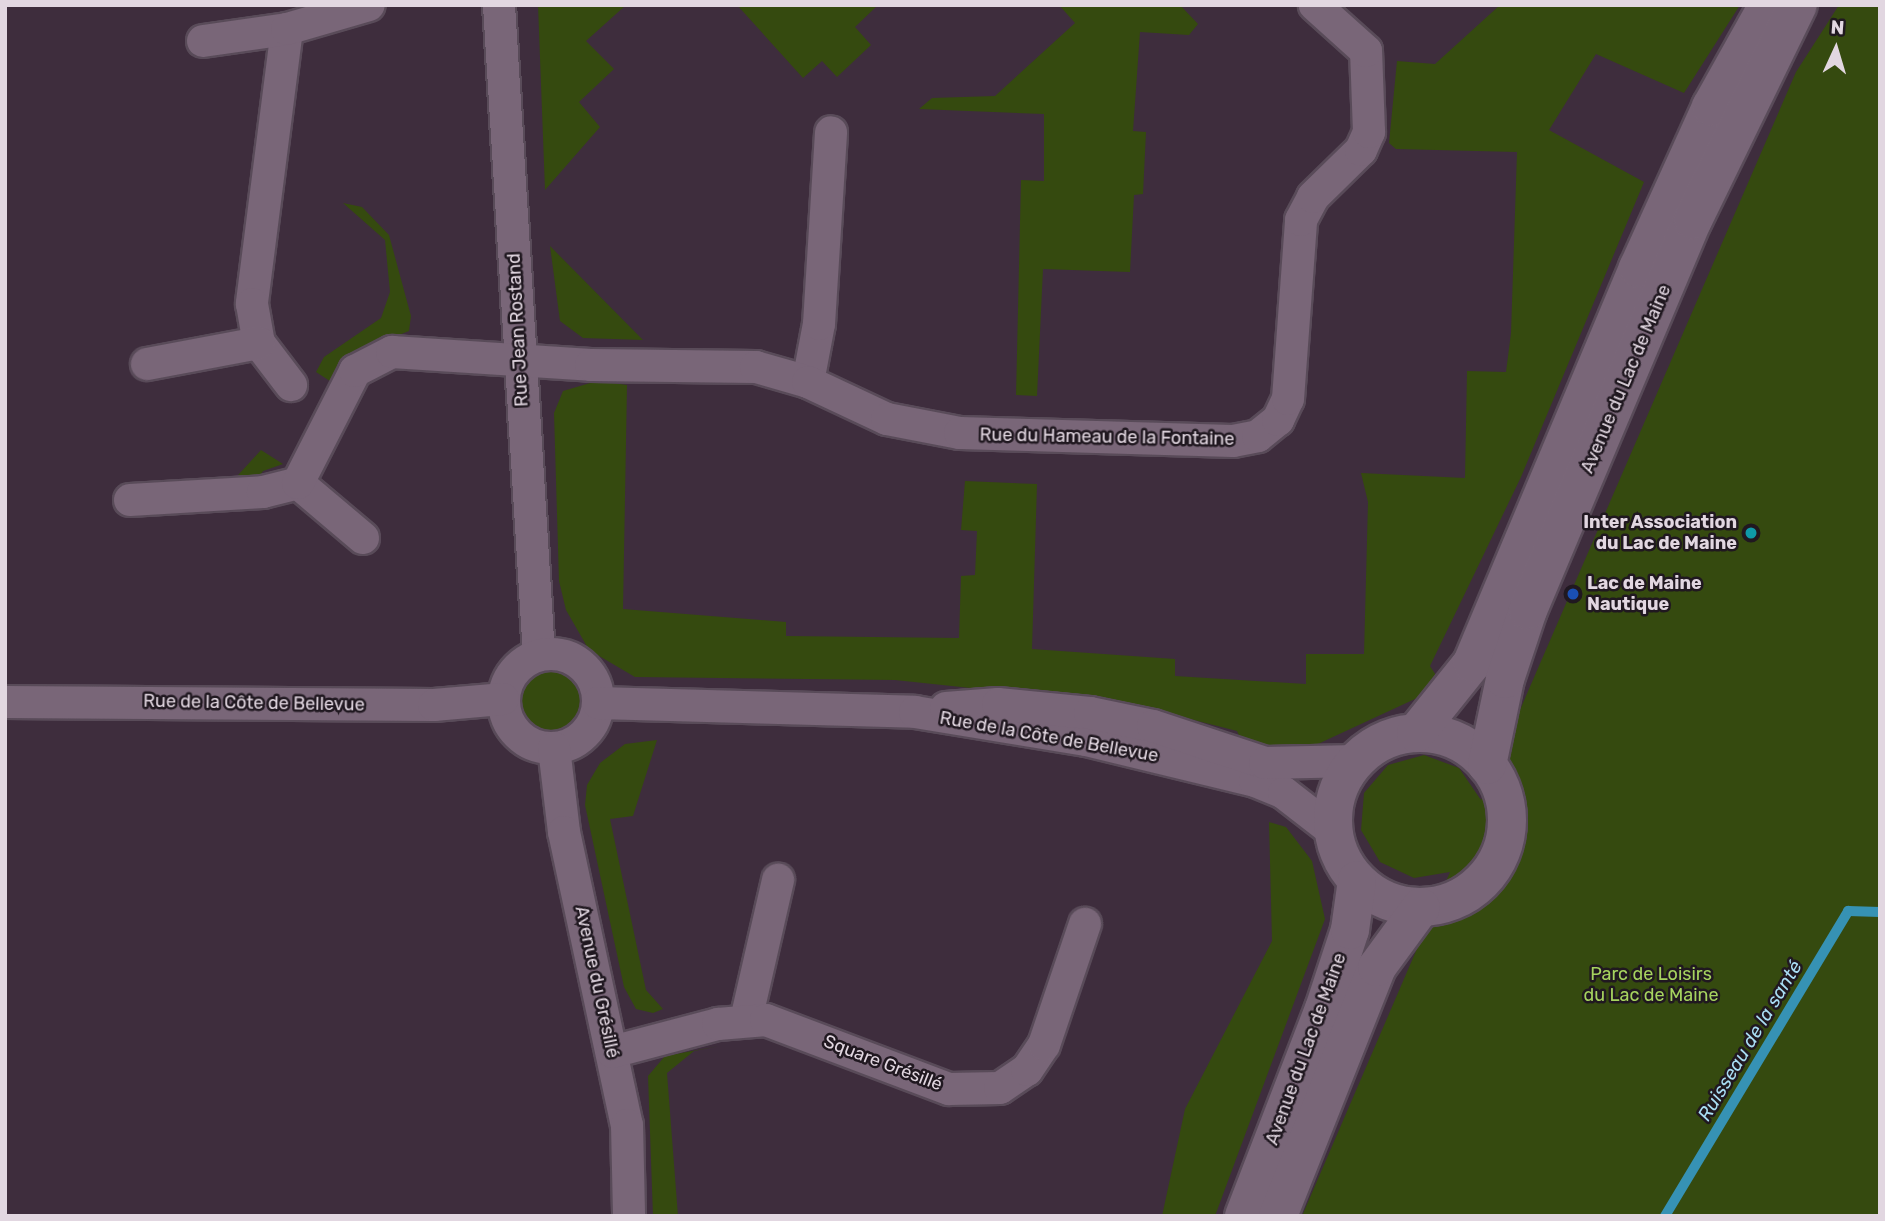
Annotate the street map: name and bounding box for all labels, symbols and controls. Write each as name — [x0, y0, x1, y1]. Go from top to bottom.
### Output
north arrow — [1801, 14, 1871, 84]
text: N — [1830, 16, 1845, 40]
street label: Rue Jean Rostand — [503, 253, 533, 407]
street label: Avenue du Lac de Maine — [1576, 282, 1676, 476]
street label: Rue du Hameau de la Fontaine — [979, 424, 1235, 450]
place label: Inter Association du Lac de Maine — [1582, 512, 1737, 554]
marker: Inter Association du Lac de Maine — [1743, 525, 1759, 541]
place label: Lac de Maine Nautique — [1587, 573, 1702, 616]
marker: Lac de Maine Nautique — [1565, 586, 1581, 602]
street label: Rue de la Côte de Bellevue — [143, 690, 365, 716]
street label: Rue de la Côte de Bellevue — [938, 707, 1160, 767]
street label: Avenue du Grésillé — [570, 904, 624, 1060]
street label: Avenue du Lac de Maine — [1261, 950, 1351, 1148]
water label: Ruisseau de la santé — [1693, 957, 1807, 1125]
park label: Parc de Loisirs du Lac de Maine — [1583, 964, 1719, 1006]
street label: Square Grésillé — [821, 1030, 945, 1096]

